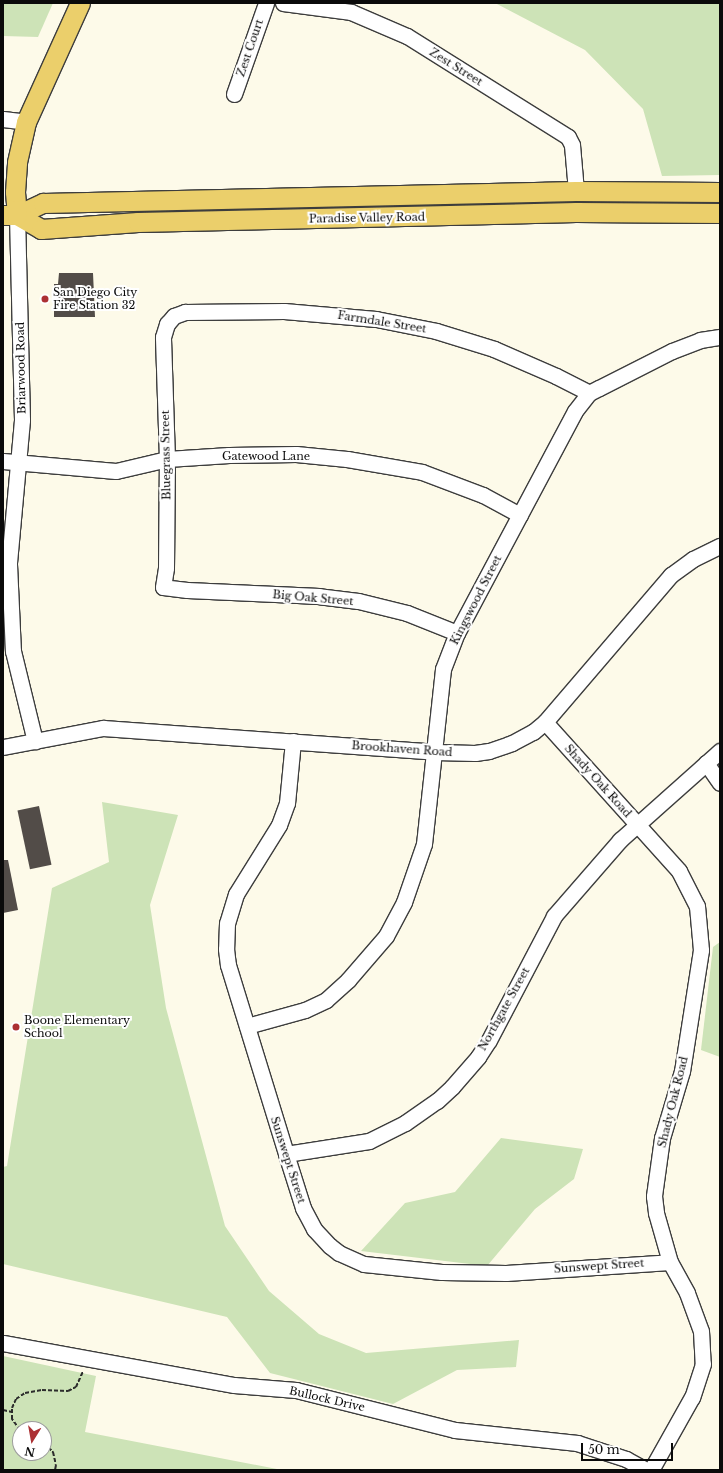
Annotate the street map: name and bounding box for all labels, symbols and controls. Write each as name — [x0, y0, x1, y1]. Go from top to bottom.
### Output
street label: Zest Court — [234, 18, 266, 78]
street label: Zest Street — [427, 45, 485, 89]
street label: Paradise Valley Road — [308, 210, 426, 226]
place label: San Diego City Fire Station 32 — [53, 286, 137, 312]
marker: San Diego City Fire Station 32 — [40, 294, 50, 304]
street label: Farmdale Street — [337, 308, 427, 336]
street label: Briarwood Road — [14, 322, 28, 414]
street label: Bluegrass Street — [159, 410, 173, 500]
street label: Gatewood Lane — [222, 449, 310, 463]
street label: Kingswood Street — [448, 553, 504, 647]
street label: Big Oak Street — [272, 588, 354, 608]
street label: Brookhaven Road — [351, 739, 453, 759]
street label: Shady Oak Road — [562, 742, 634, 820]
street label: Northgate Street — [476, 965, 532, 1053]
place label: Boone Elementary School — [24, 1014, 130, 1040]
marker: Boone Elementary School — [11, 1022, 21, 1032]
street label: Shady Oak Road — [655, 1055, 691, 1149]
street label: Sunswept Street — [268, 1115, 308, 1205]
street label: Sunswept Street — [553, 1256, 645, 1276]
street label: Bullock Drive — [288, 1384, 366, 1414]
north arrow — [12, 1421, 52, 1461]
scale bar — [583, 1435, 675, 1461]
text: 50 m — [588, 1442, 620, 1457]
text: N — [23, 1444, 36, 1460]

